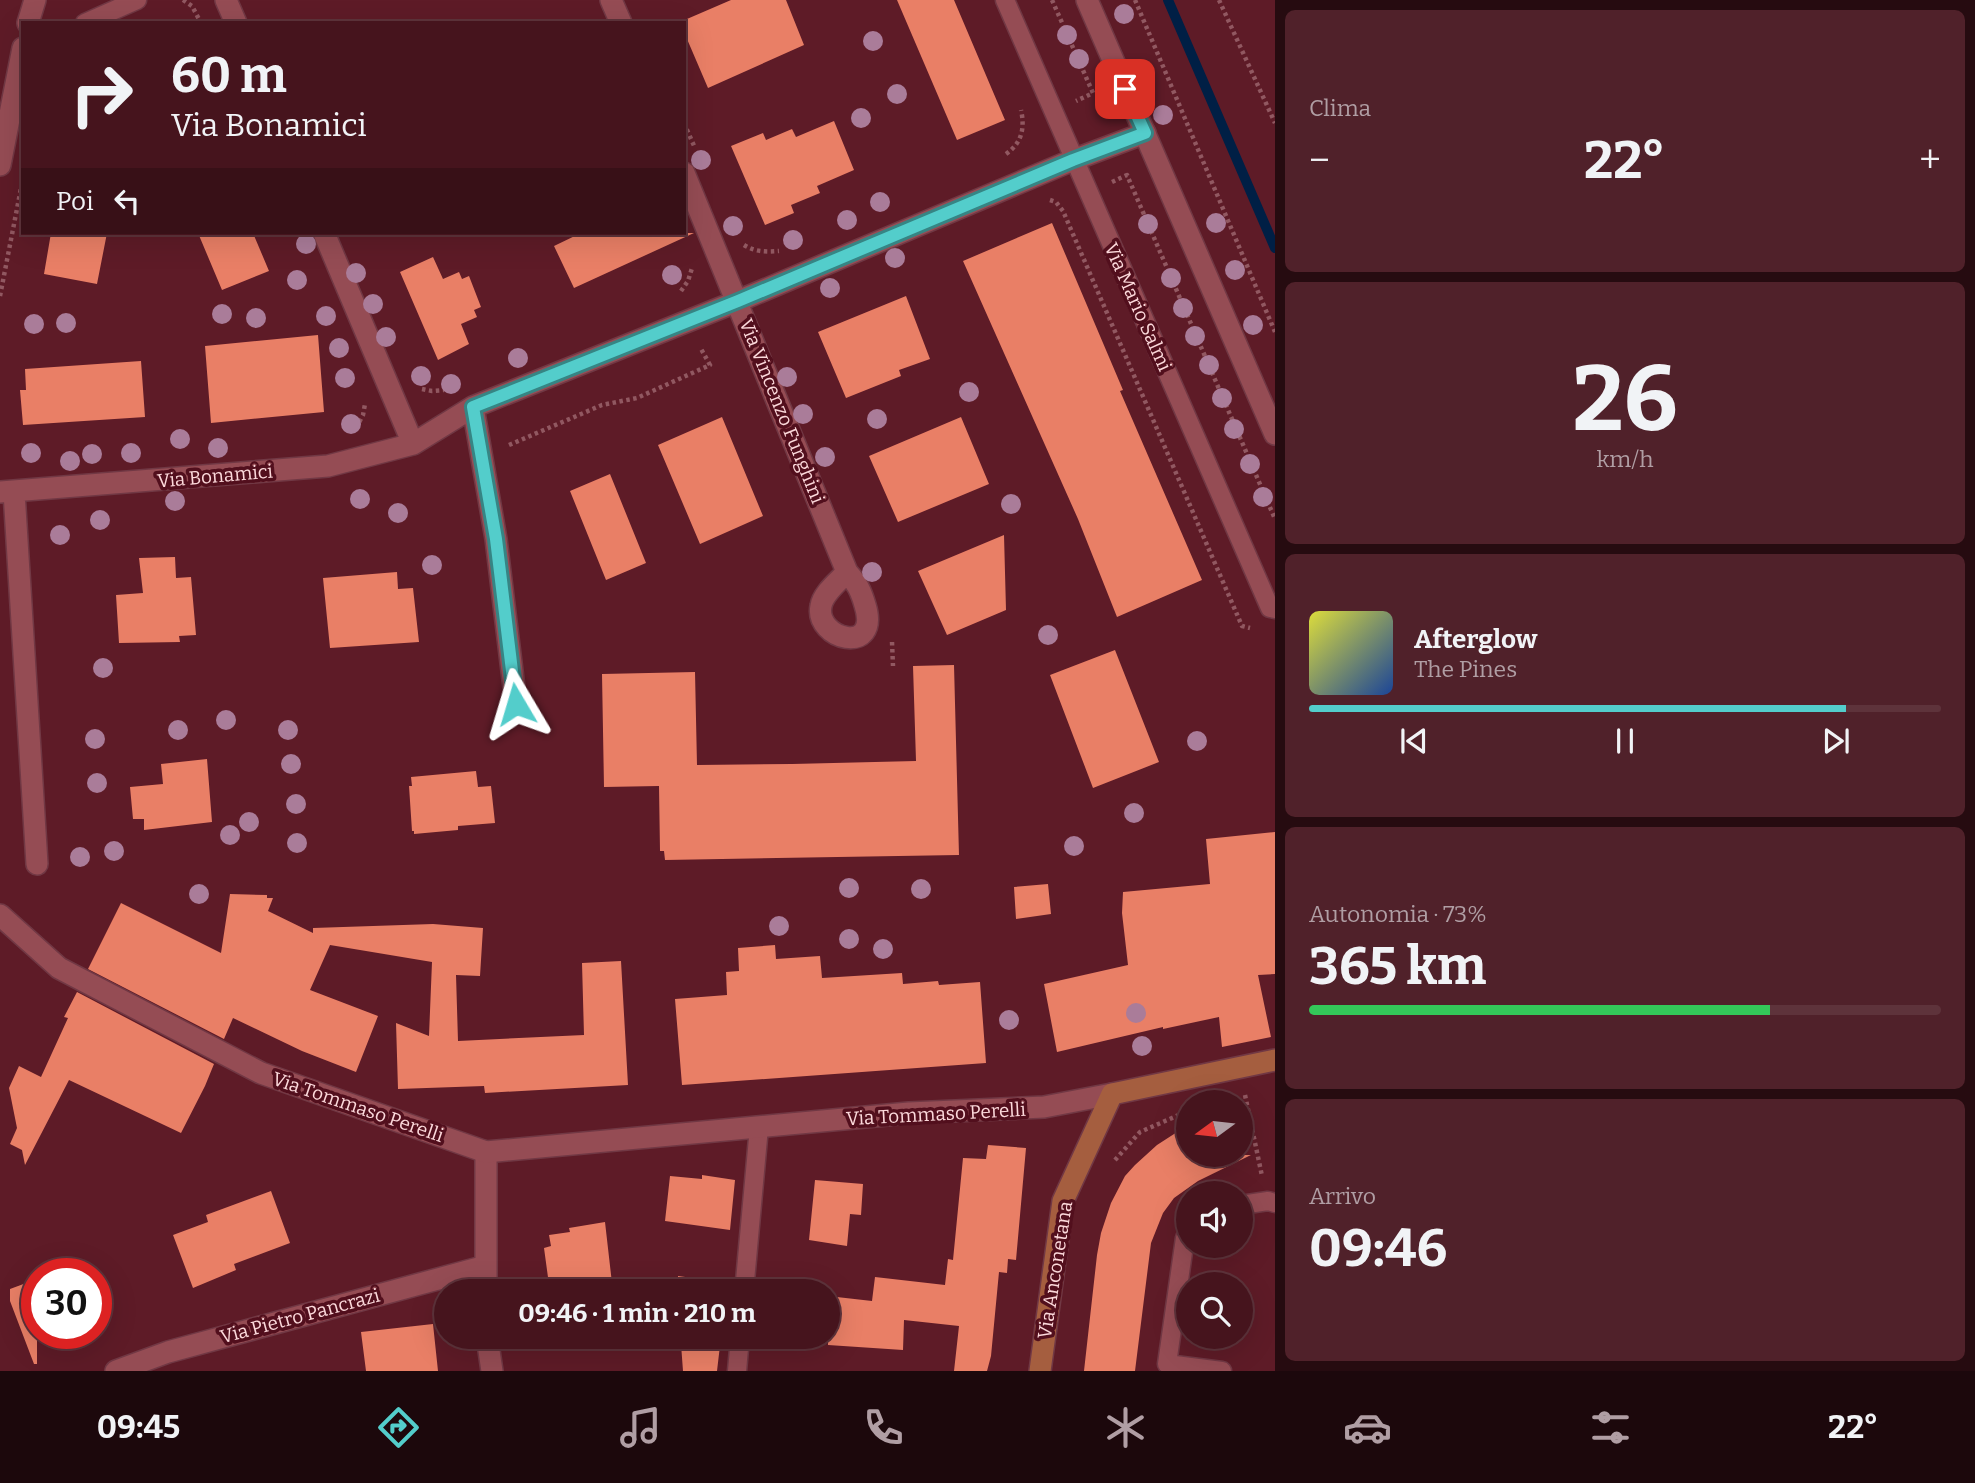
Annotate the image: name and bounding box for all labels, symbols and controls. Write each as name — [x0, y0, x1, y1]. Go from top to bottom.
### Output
text: 60 m — [171, 46, 287, 105]
icon: right — [56, 49, 147, 140]
pin — [1095, 59, 1155, 119]
icon: arrive — [1106, 70, 1144, 108]
text: Clima — [1309, 94, 1371, 122]
text: Via Bonamici — [171, 106, 367, 144]
text: 22° — [1584, 129, 1665, 192]
text: − — [1309, 137, 1330, 183]
text: + — [1919, 137, 1941, 183]
icon: left — [108, 182, 146, 220]
text: Poi — [56, 186, 94, 217]
street label: Via Mario Salmi — [1099, 239, 1177, 375]
street label: Via Vincenzo Funghini — [734, 315, 830, 507]
text: 26 — [1572, 345, 1678, 454]
text: km/h — [1597, 445, 1653, 473]
street label: Via Bonamici — [156, 459, 274, 493]
text: Afterglow — [1414, 624, 1537, 655]
text: The Pines — [1414, 655, 1517, 683]
position arrow — [479, 667, 553, 741]
icon: previous — [1395, 722, 1433, 760]
icon: pause — [1606, 722, 1644, 760]
icon: next — [1817, 722, 1855, 760]
text: Autonomia · 73% — [1309, 900, 1487, 928]
text: 365 km — [1309, 935, 1486, 998]
street label: Via Tommaso Perelli — [269, 1067, 447, 1147]
north arrow — [1176, 1090, 1253, 1167]
map controls — [1176, 1090, 1253, 1349]
street label: Via Tommaso Perelli — [846, 1098, 1027, 1130]
button: sound — [1176, 1181, 1253, 1258]
text: Arrivo — [1309, 1182, 1376, 1210]
street label: Via Anconetana — [1033, 1199, 1077, 1341]
text: 09:46 — [1309, 1217, 1447, 1280]
speed limit sign: 30 — [21, 1258, 112, 1349]
button: search — [1176, 1272, 1253, 1349]
street label: Via Pietro Pancrazi — [218, 1284, 383, 1348]
text: 09:46 · 1 min · 210 m — [518, 1298, 756, 1329]
icon: directions — [374, 1403, 423, 1452]
icon: music — [616, 1403, 665, 1452]
icon: phone — [859, 1403, 908, 1452]
icon: climate — [1101, 1403, 1150, 1452]
icon: car — [1343, 1403, 1392, 1452]
icon: filters — [1586, 1403, 1635, 1452]
text: 09:45 — [97, 1408, 180, 1446]
text: 22° — [1828, 1408, 1878, 1446]

